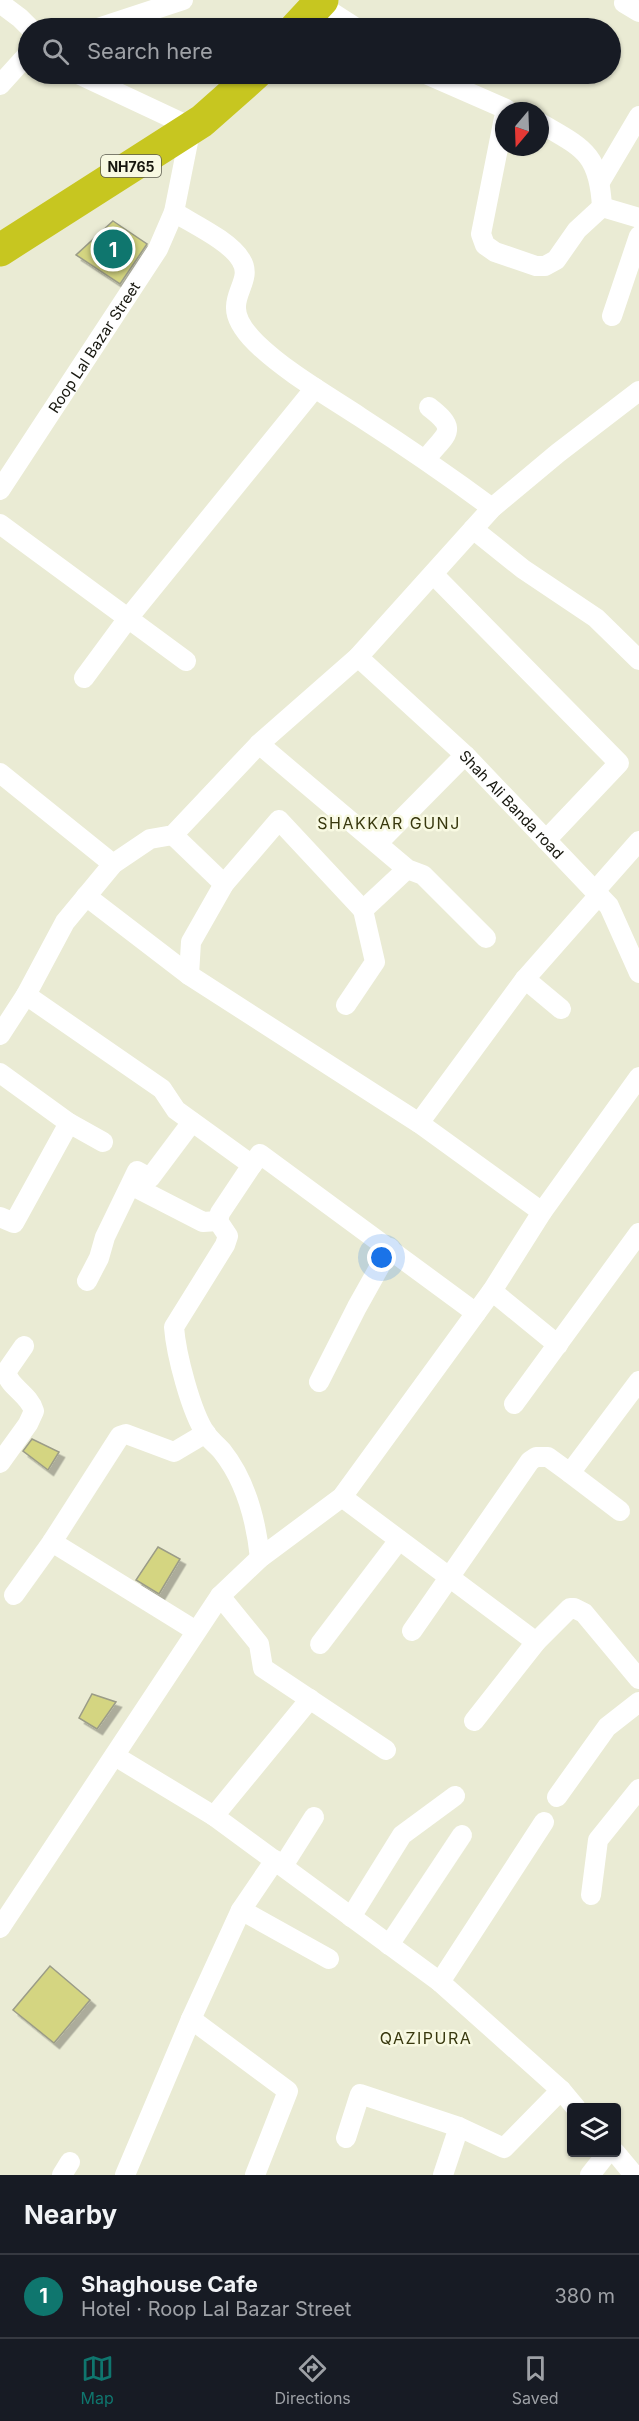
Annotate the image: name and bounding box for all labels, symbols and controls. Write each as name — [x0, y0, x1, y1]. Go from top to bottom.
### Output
search box — [18, 18, 621, 84]
icon: search — [39, 35, 72, 68]
text: Search here — [87, 38, 213, 64]
north arrow — [495, 102, 549, 156]
road number: NH765 — [101, 155, 161, 177]
pin: 1 — [94, 226, 132, 272]
street label: Roop Lal Bazar Street — [44, 278, 144, 416]
street label: Shah Ali Banda road — [456, 746, 568, 862]
district label: SHAKKAR GUNJ — [317, 813, 461, 833]
your location — [367, 1243, 396, 1272]
district label: QAZIPURA — [380, 2028, 472, 2048]
map controls — [567, 2103, 621, 2157]
button: layers — [567, 2103, 621, 2157]
text: Nearby — [24, 2199, 117, 2230]
text: Shaghouse Cafe — [81, 2271, 258, 2297]
text: 1 — [39, 2284, 48, 2308]
text: 380 m — [555, 2284, 615, 2308]
text: Hotel · Roop Lal Bazar Street — [81, 2297, 351, 2321]
tab: Map — [80, 2352, 114, 2408]
tab: Directions — [275, 2352, 351, 2408]
tab: Saved — [512, 2352, 559, 2408]

